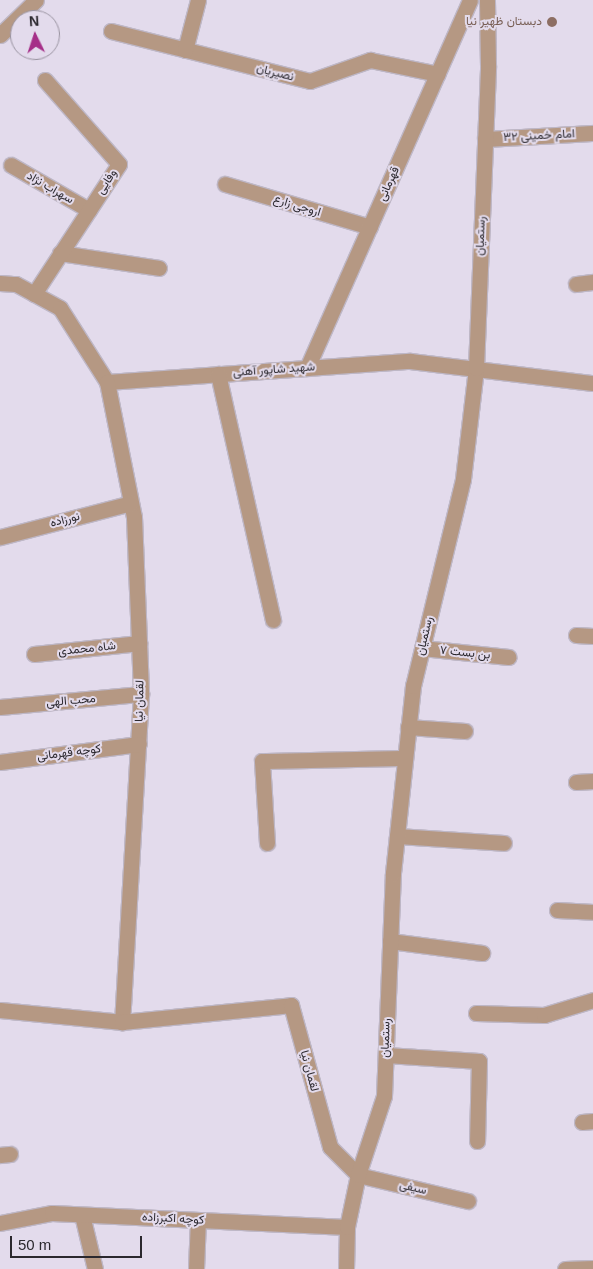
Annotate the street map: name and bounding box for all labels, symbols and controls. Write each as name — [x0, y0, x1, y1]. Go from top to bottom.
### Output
north arrow — [10, 10, 60, 60]
text: N — [28, 13, 40, 29]
place label: دبستان ظهیر نیا — [466, 15, 542, 29]
marker: دبستان ظهیر نیا — [546, 16, 558, 28]
street label: نصیریان — [255, 61, 295, 85]
street label: امام خمینی ۳۲ — [503, 127, 575, 145]
street label: قهرمانی — [375, 165, 403, 203]
street label: وفایی — [94, 167, 120, 197]
street label: سهراب نژاد — [24, 169, 76, 207]
street label: اروجی زارع — [272, 192, 322, 220]
street label: رستمیان — [473, 216, 489, 256]
street label: شهید شاپور آهنی — [232, 360, 316, 380]
street label: نورزاده — [49, 509, 81, 531]
street label: رستمیان — [414, 615, 436, 657]
street label: شاه محمدی — [57, 639, 117, 659]
street label: بن بست ۷ — [439, 643, 491, 663]
street label: لقمان نیا — [132, 680, 148, 722]
street label: محب الهی — [46, 692, 96, 710]
street label: کوچه قهرمانی — [36, 742, 102, 764]
street label: رستمیان — [378, 1018, 394, 1058]
street label: لقمان نیا — [297, 1049, 321, 1093]
street label: سیفی — [398, 1178, 428, 1198]
street label: کوچه اکبرزاده — [141, 1210, 205, 1228]
scale bar — [12, 1226, 145, 1258]
text: 50 m — [18, 1236, 51, 1253]

